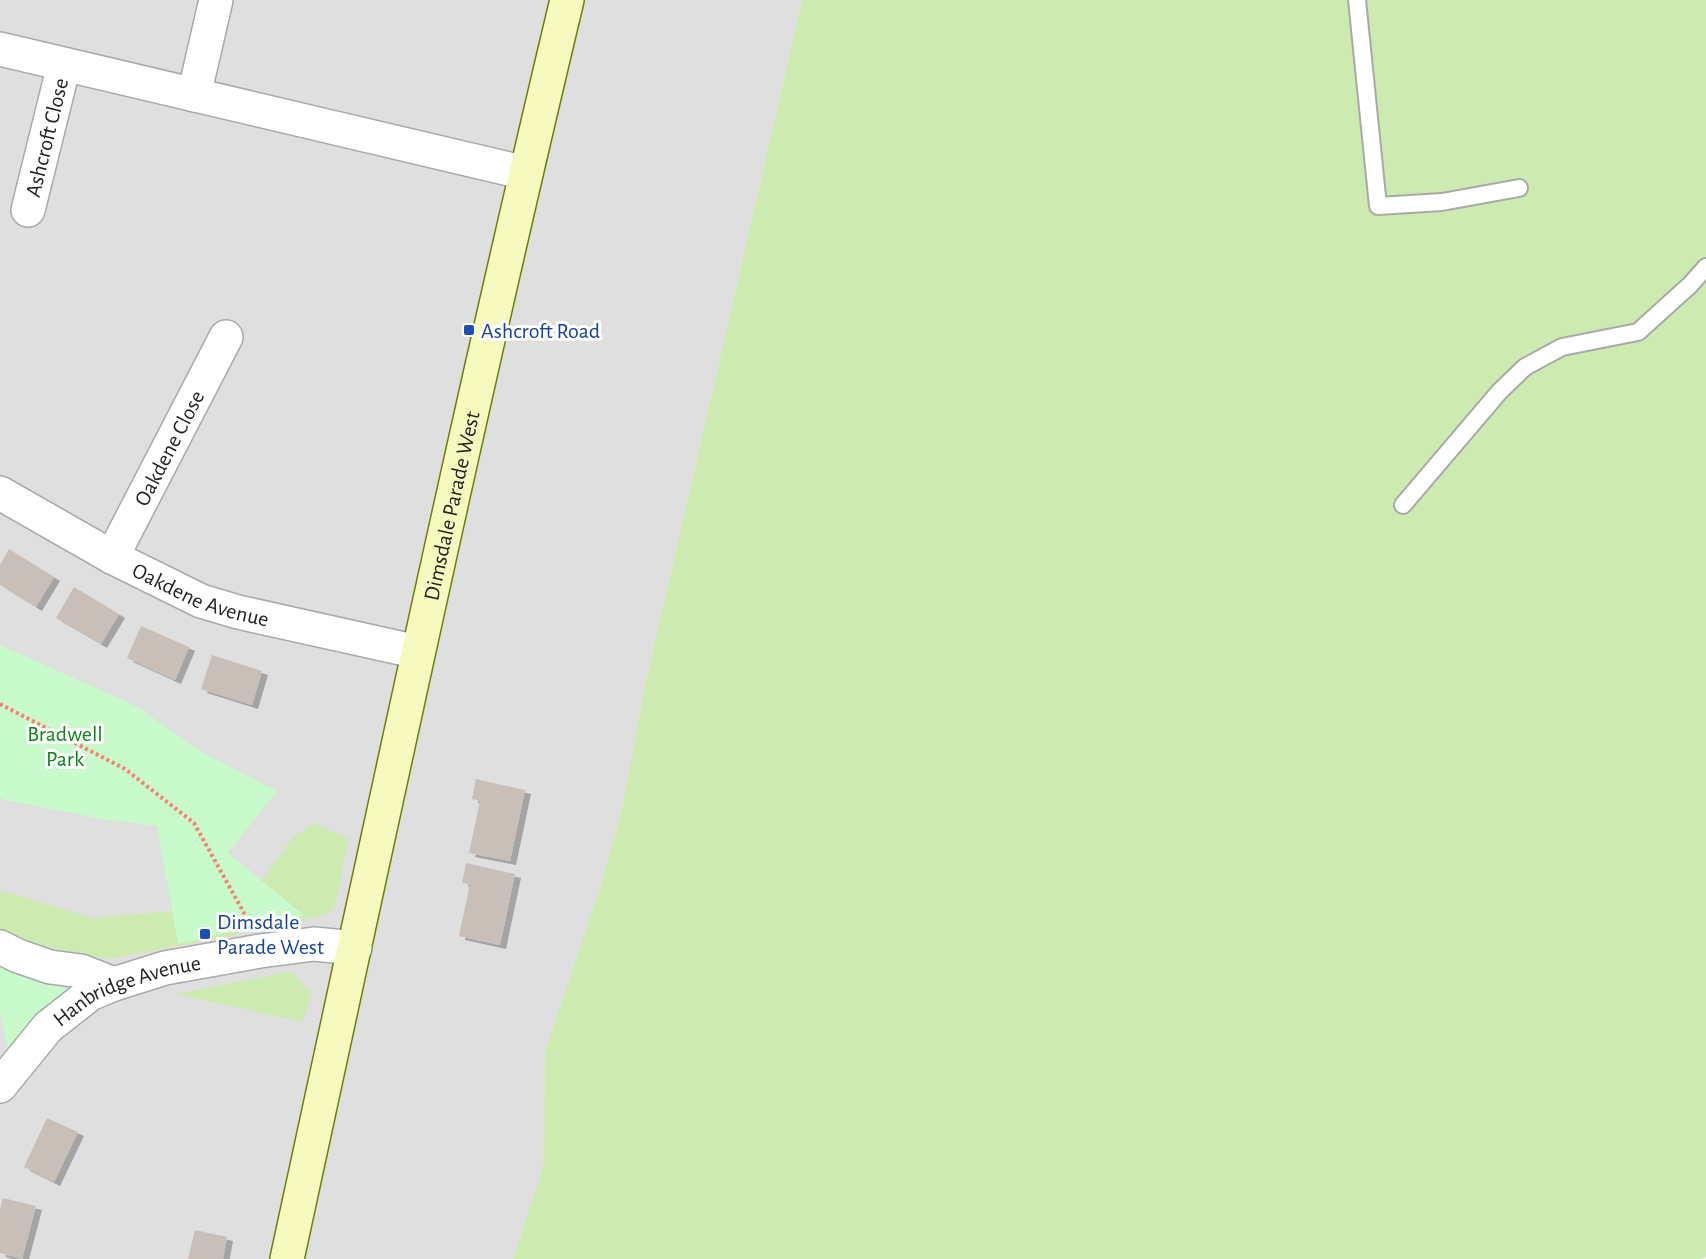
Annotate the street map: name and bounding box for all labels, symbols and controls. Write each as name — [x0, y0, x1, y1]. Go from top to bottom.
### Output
street label: Ashcroft Close — [22, 76, 72, 199]
place label: Ashcroft Road — [481, 320, 600, 342]
marker: Ashcroft Road — [462, 323, 476, 337]
street label: Oakdene Close — [131, 387, 208, 509]
street label: Dimsdale Parade West — [420, 409, 484, 603]
street label: Oakdene Avenue — [129, 559, 271, 631]
park label: Bradwell Park — [27, 723, 103, 770]
place label: Dimsdale Parade West — [217, 911, 324, 958]
marker: Dimsdale Parade West — [198, 927, 212, 941]
street label: Hanbridge Avenue — [49, 952, 202, 1031]

